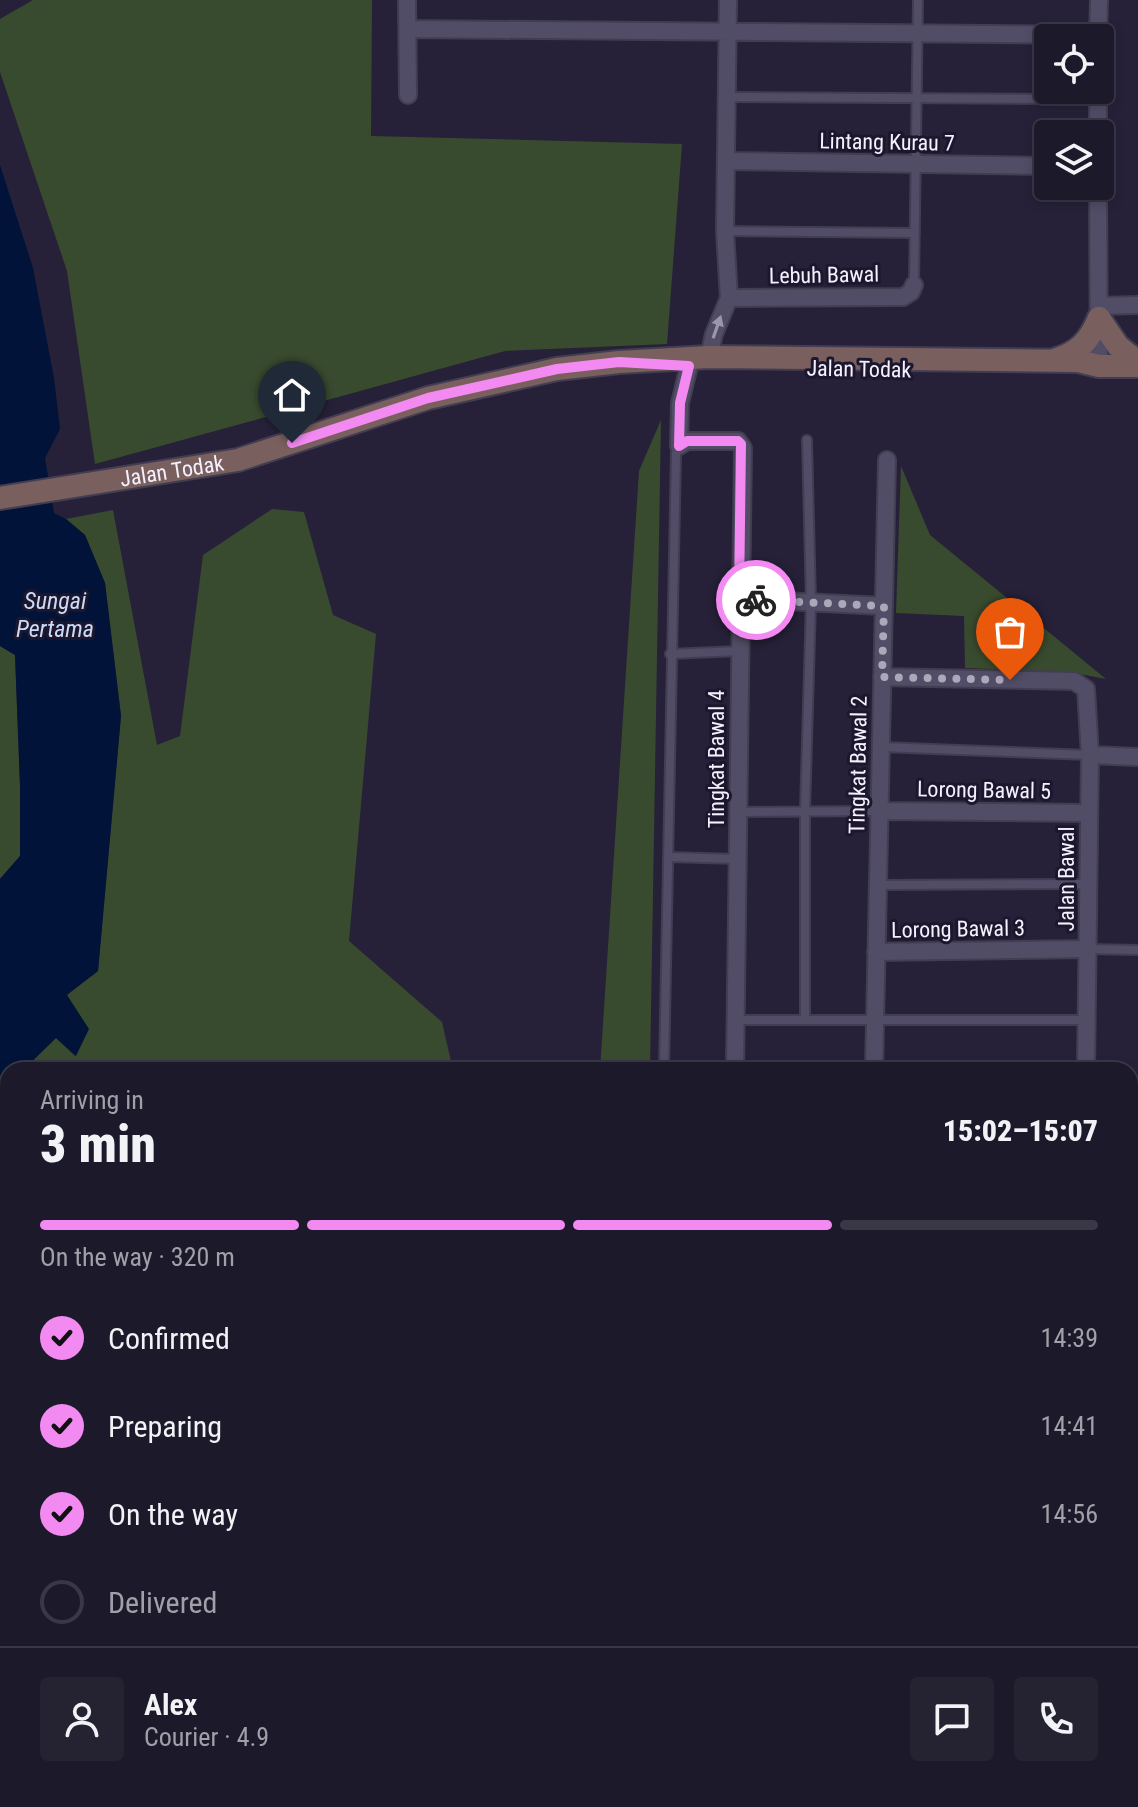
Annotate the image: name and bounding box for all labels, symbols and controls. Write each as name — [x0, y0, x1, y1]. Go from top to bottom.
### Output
map controls — [1034, 24, 1114, 200]
button: locate — [1034, 24, 1114, 104]
button: layers — [1034, 120, 1114, 200]
street label: Lintang Kurau 7 — [819, 128, 955, 156]
street label: Lebuh Bawal — [769, 262, 879, 288]
one-way arrow — [712, 315, 724, 339]
street label: Jalan Todak — [806, 356, 912, 382]
pin — [258, 361, 326, 443]
icon: home — [270, 373, 314, 417]
street label: Jalan Todak — [118, 450, 226, 491]
courier — [716, 560, 796, 640]
icon: bike — [734, 578, 778, 622]
water label: Sungai Pertama — [16, 587, 94, 643]
pin — [976, 598, 1044, 680]
icon: bag — [988, 610, 1032, 654]
street label: Tingkat Bawal 4 — [704, 690, 729, 828]
street label: Tingkat Bawal 2 — [844, 696, 872, 834]
street label: Lorong Bawal 5 — [917, 776, 1051, 804]
street label: Jalan Bawal — [1054, 827, 1079, 931]
street label: Lorong Bawal 3 — [891, 915, 1025, 943]
text: Arriving in — [40, 1085, 144, 1115]
text: 15:02–15:07 — [943, 1113, 1098, 1148]
text: 3 min — [40, 1114, 156, 1175]
text: On the way · 320 m — [40, 1242, 235, 1272]
icon: check — [40, 1316, 84, 1360]
text: Confirmed — [108, 1321, 230, 1356]
text: 14:39 — [1041, 1323, 1098, 1353]
icon: check — [40, 1404, 84, 1448]
text: Preparing — [108, 1409, 222, 1444]
text: 14:41 — [1041, 1411, 1098, 1441]
icon: check — [40, 1492, 84, 1536]
text: On the way — [108, 1497, 238, 1532]
text: 14:56 — [1041, 1499, 1098, 1529]
text: Delivered — [108, 1585, 217, 1620]
button: person — [40, 1677, 124, 1761]
button: chat — [910, 1677, 994, 1761]
button: phone — [1014, 1677, 1098, 1761]
text: Alex — [144, 1687, 197, 1722]
text: Courier · 4.9 — [144, 1722, 269, 1752]

